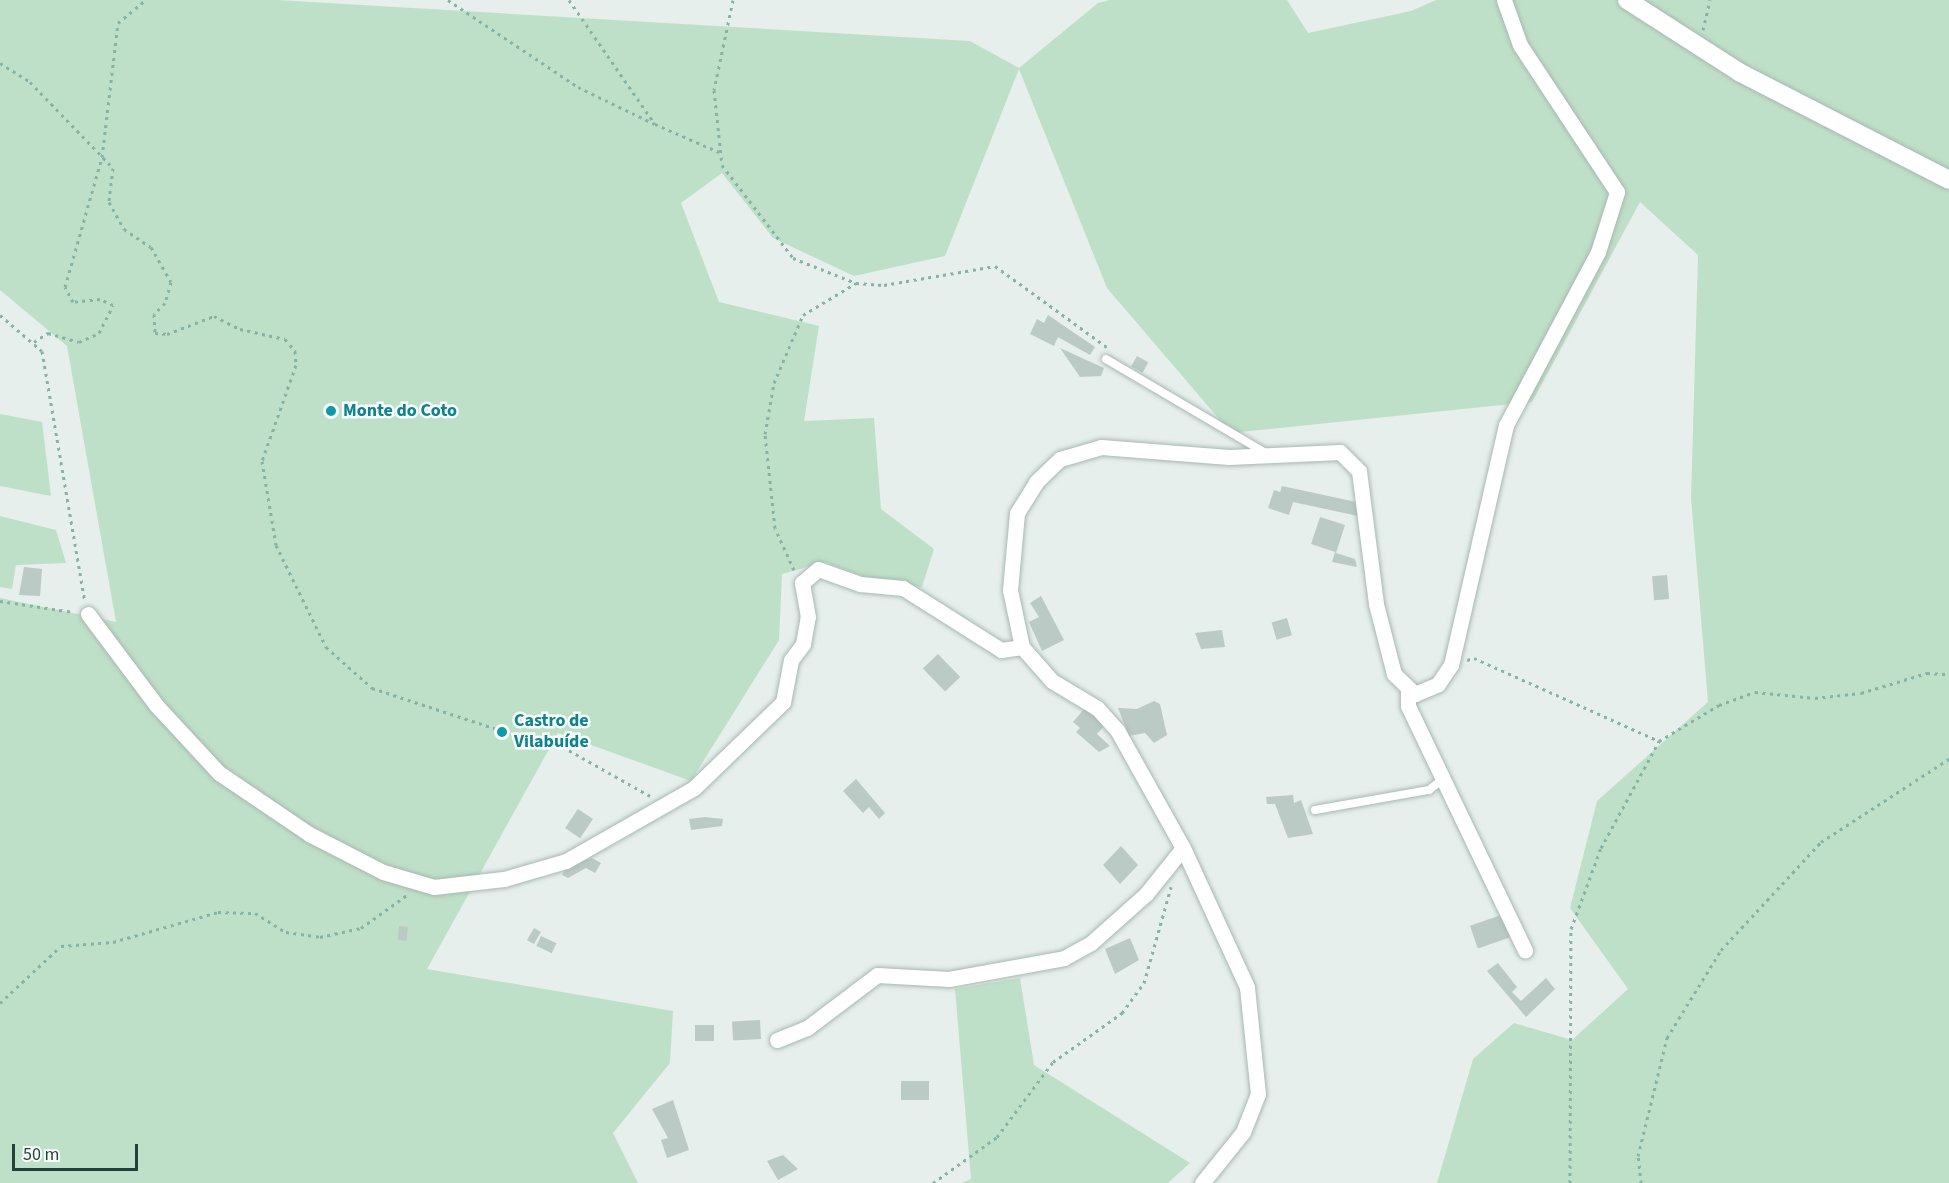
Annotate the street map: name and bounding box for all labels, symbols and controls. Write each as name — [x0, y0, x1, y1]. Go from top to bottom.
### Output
place label: Monte do Coto — [343, 400, 457, 422]
marker: Monte do Coto — [324, 404, 338, 418]
place label: Castro de Vilabuíde — [514, 711, 589, 754]
marker: Castro de Vilabuíde — [495, 725, 509, 739]
scale bar — [15, 1132, 141, 1170]
text: 50 m — [23, 1142, 59, 1167]

